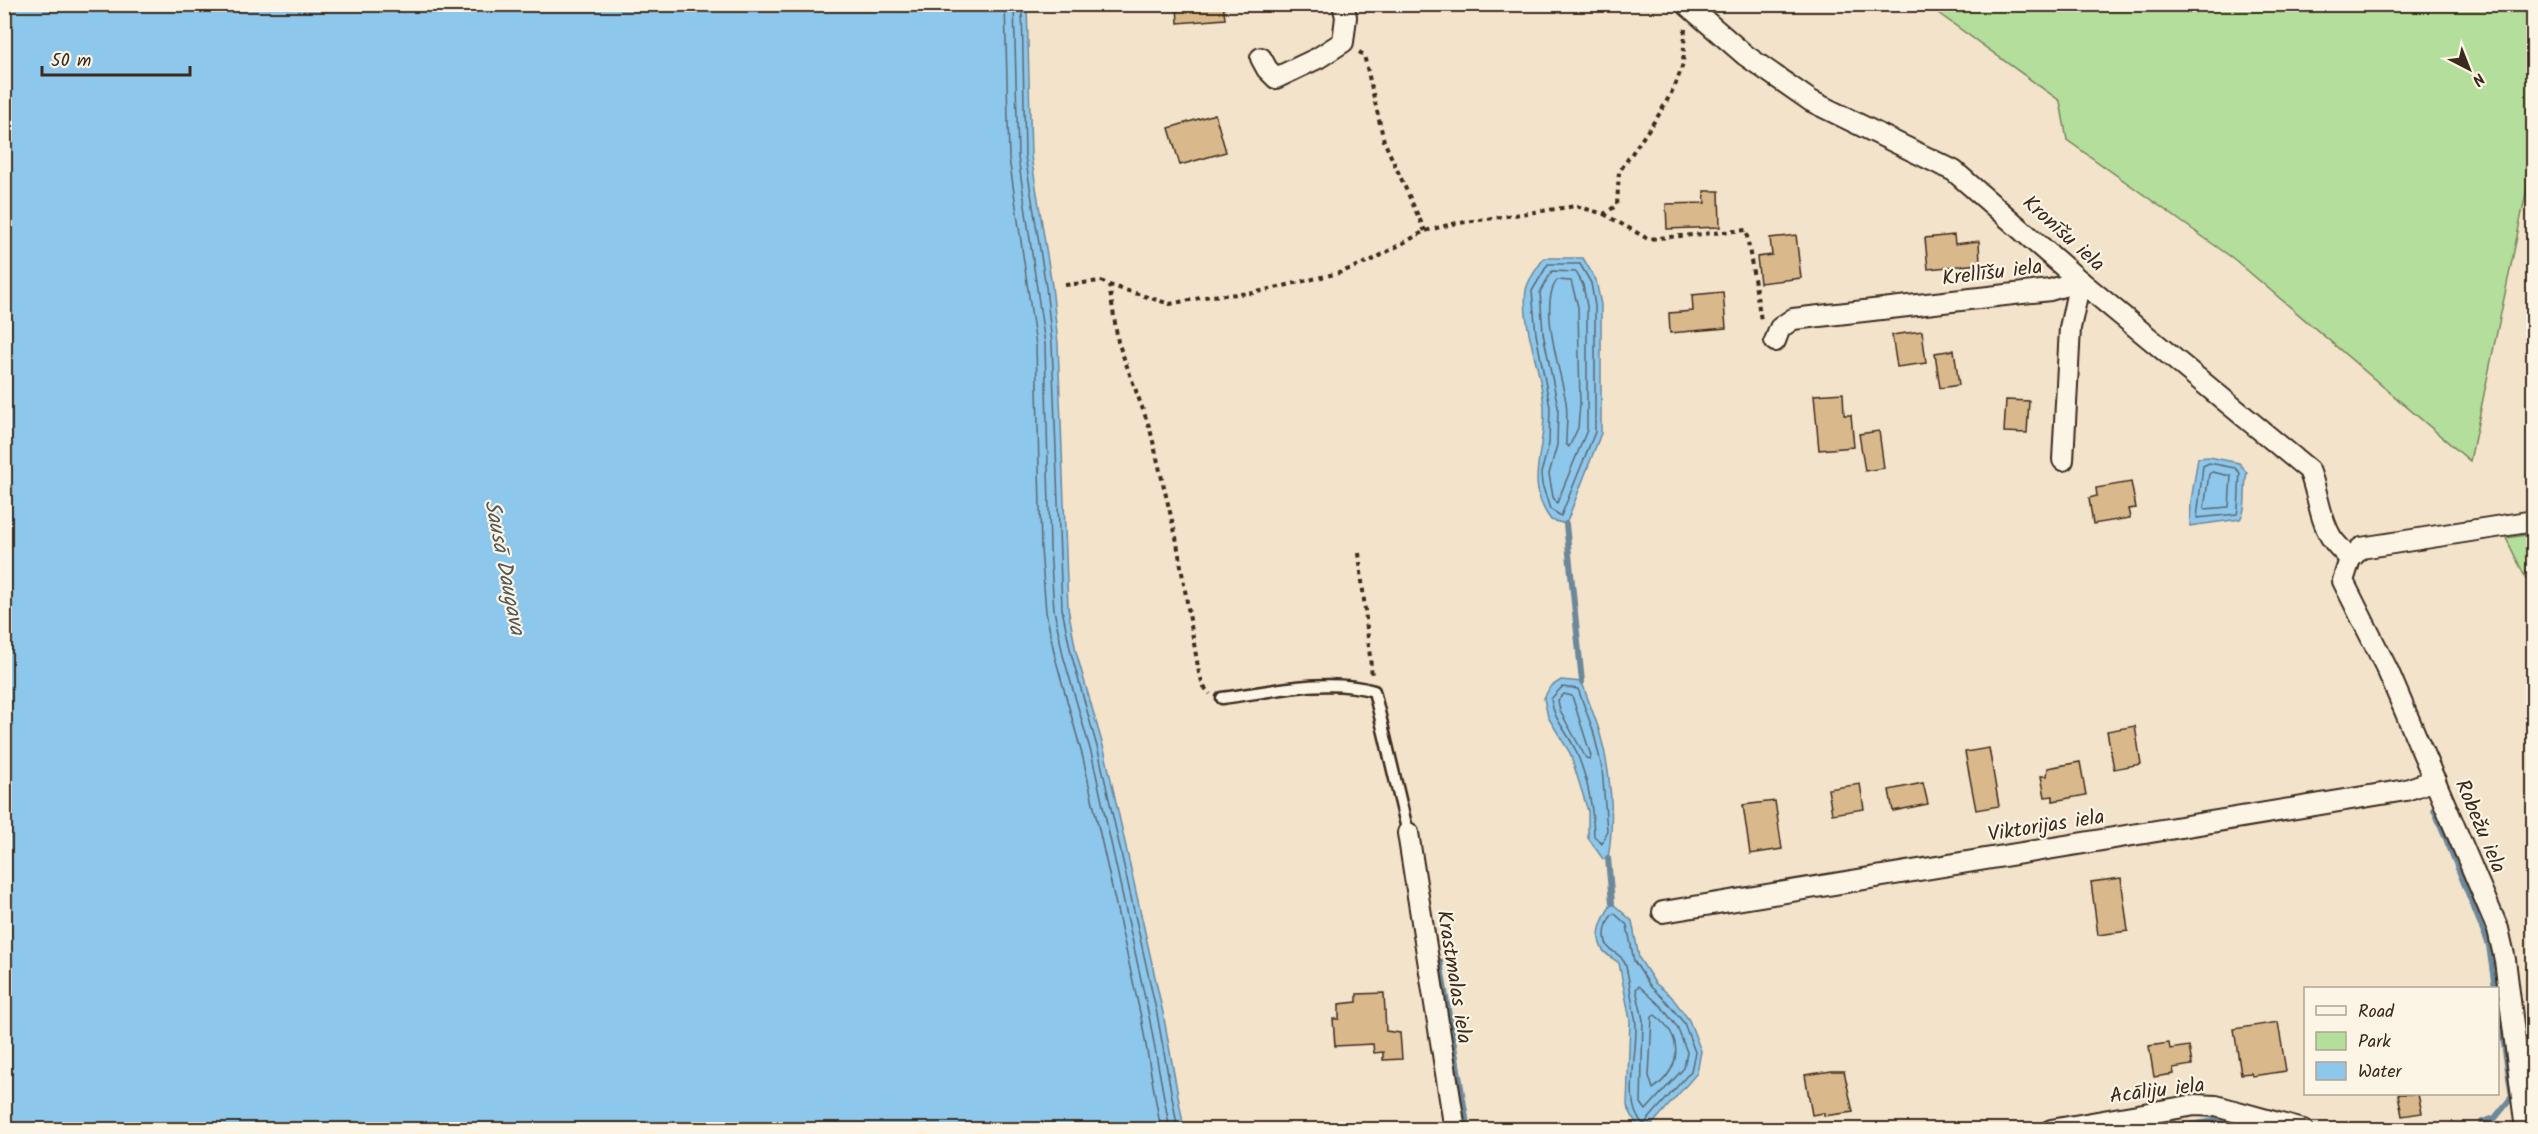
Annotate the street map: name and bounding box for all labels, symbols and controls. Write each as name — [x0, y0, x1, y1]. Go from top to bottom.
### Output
scale bar — [42, 39, 190, 77]
north arrow — [2439, 39, 2499, 99]
text: 50 m — [51, 47, 91, 76]
text: N — [2466, 66, 2490, 92]
street label: Kronīšu iela — [2014, 188, 2112, 280]
street label: Krellīšu iela — [1940, 251, 2044, 296]
water label: Sausā Daugava — [473, 497, 534, 640]
street label: Robežu iela — [2445, 774, 2514, 879]
street label: Viktorijas iela — [1986, 801, 2107, 852]
street label: Krastmalas iela — [1427, 908, 1480, 1046]
legend — [2304, 987, 2499, 1095]
text: Road — [2358, 998, 2395, 1027]
text: Park — [2358, 1028, 2391, 1057]
text: Water — [2358, 1058, 2403, 1087]
street label: Acāliju iela — [2108, 1069, 2207, 1114]

